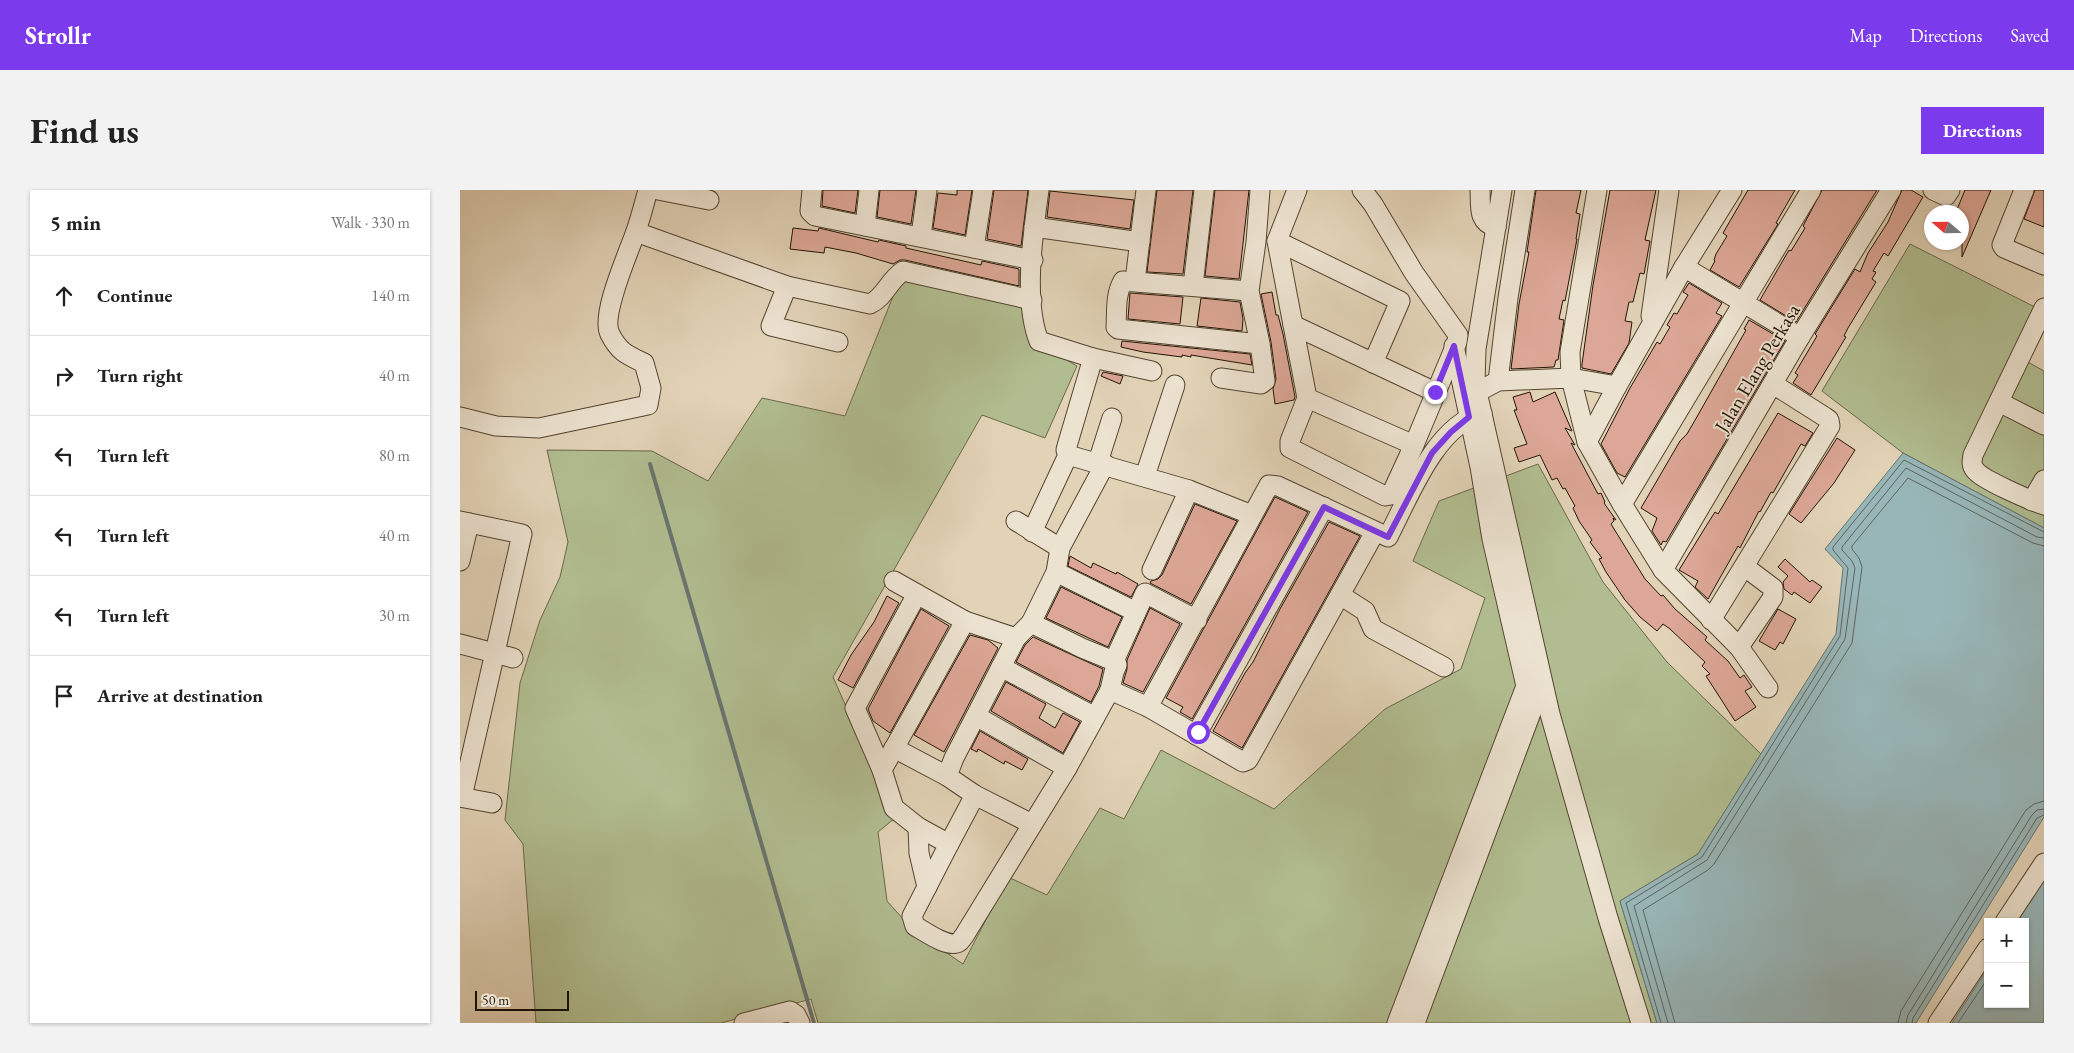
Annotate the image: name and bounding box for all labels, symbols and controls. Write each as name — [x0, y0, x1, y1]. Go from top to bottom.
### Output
text: Strollr — [25, 20, 91, 51]
text: Map — [1850, 24, 1882, 47]
text: Directions — [1910, 24, 1982, 47]
text: Saved — [2010, 24, 2049, 47]
button: Directions — [1921, 107, 2044, 154]
text: Find us — [30, 108, 139, 153]
north arrow — [1924, 205, 1969, 250]
text: 5 min — [50, 209, 101, 236]
text: Walk · 330 m — [331, 212, 410, 233]
icon: ahead — [50, 282, 78, 310]
text: Continue — [97, 283, 172, 308]
text: 140 m — [371, 285, 410, 306]
street label: Jalan Elang Perkasa — [1707, 299, 1806, 439]
icon: right — [50, 362, 78, 390]
text: Turn right — [97, 363, 183, 388]
text: 40 m — [379, 365, 410, 386]
route end — [1424, 381, 1447, 404]
icon: left — [50, 442, 78, 470]
text: Turn left — [97, 443, 169, 468]
text: 80 m — [379, 445, 410, 466]
icon: left — [50, 522, 78, 550]
text: Turn left — [97, 523, 169, 548]
text: 40 m — [379, 525, 410, 546]
icon: left — [50, 602, 78, 630]
text: Turn left — [97, 603, 169, 628]
text: 30 m — [379, 605, 410, 626]
icon: arrive — [50, 682, 78, 710]
text: Arrive at destination — [97, 683, 263, 708]
route start — [1187, 721, 1210, 744]
map controls — [1984, 918, 2029, 1008]
button: + — [1984, 918, 2029, 963]
button: − — [1984, 963, 2029, 1008]
scale bar — [475, 988, 569, 1011]
text: 50 m — [482, 991, 509, 1009]

